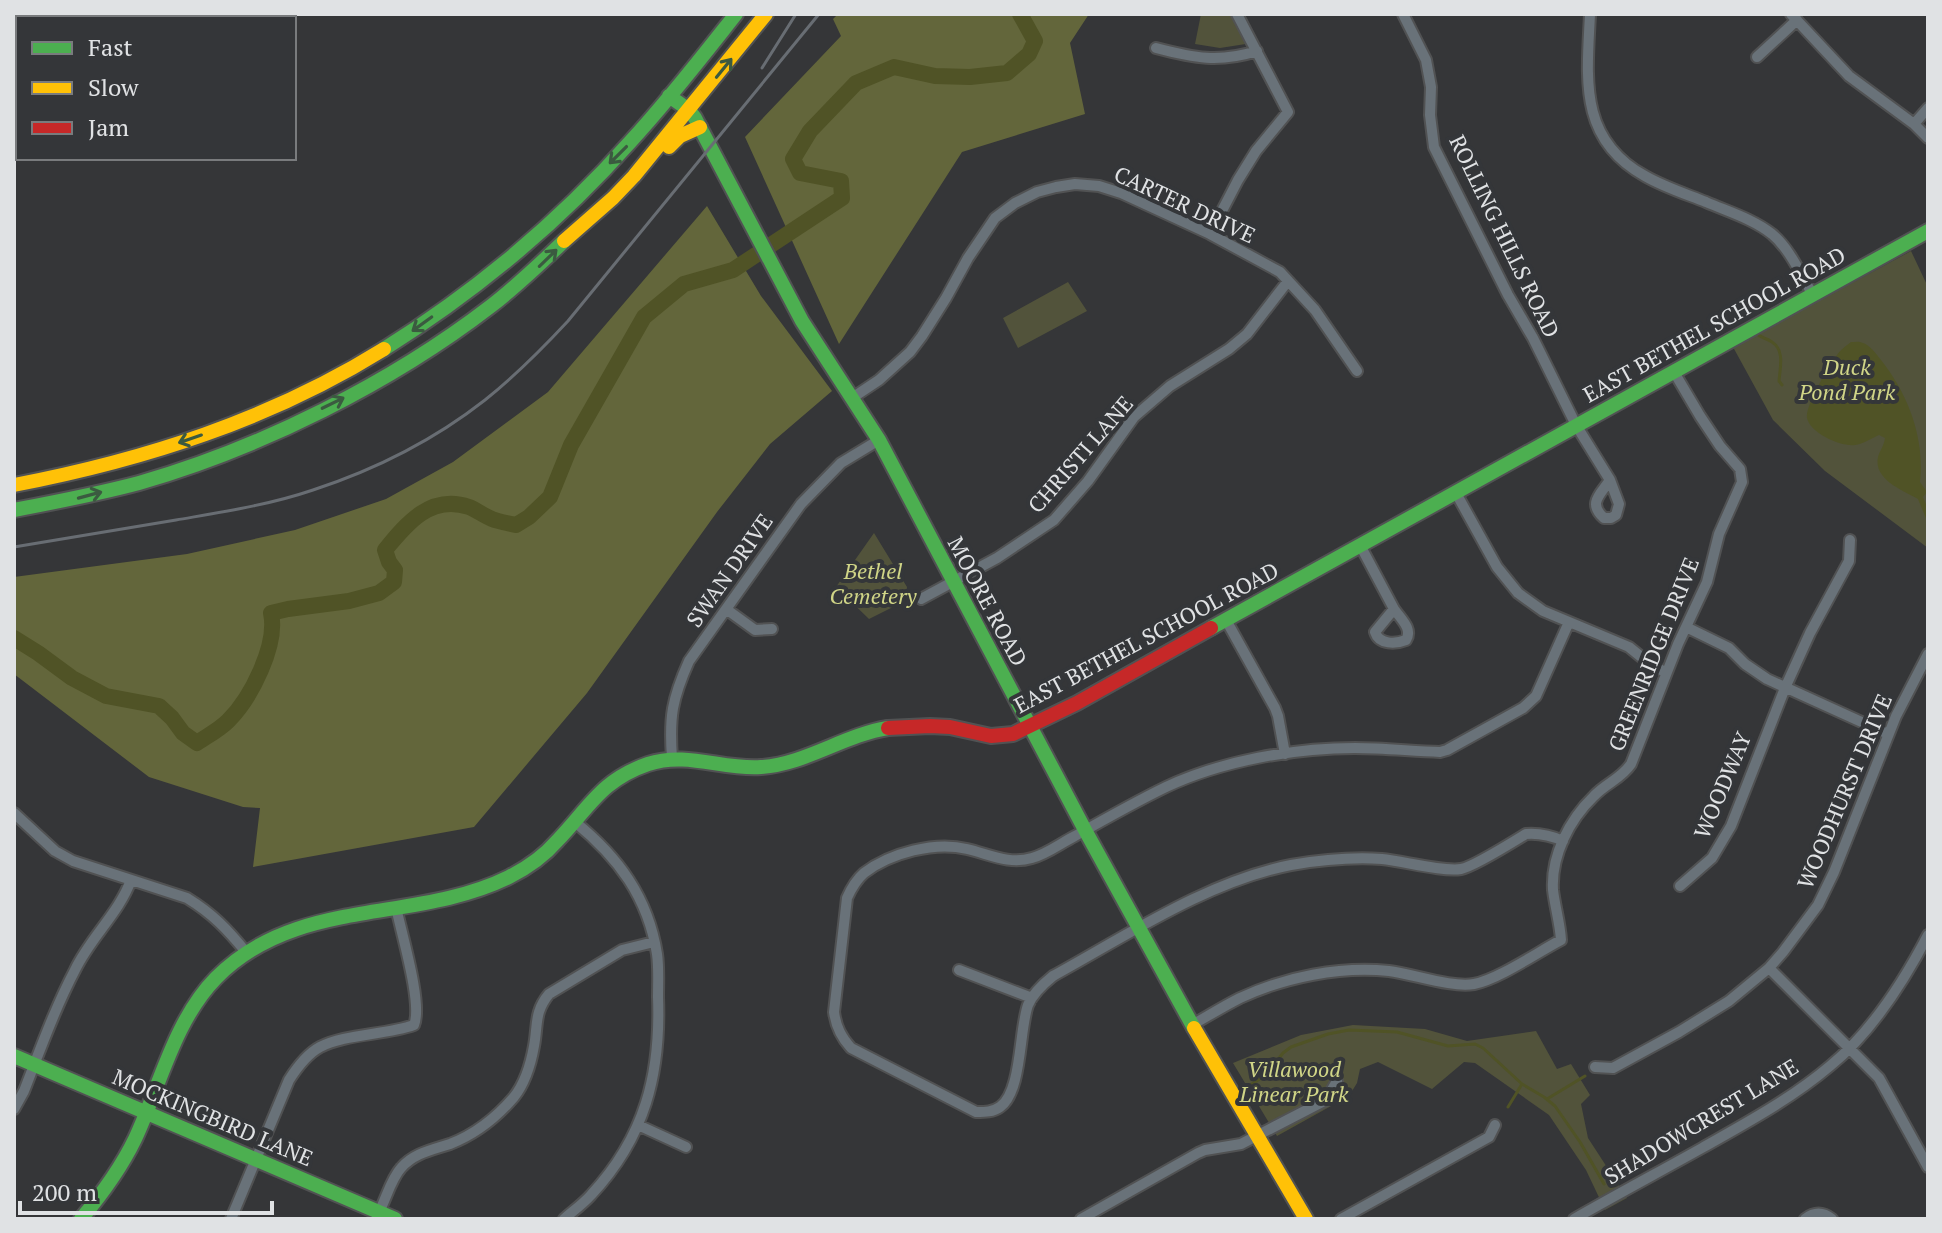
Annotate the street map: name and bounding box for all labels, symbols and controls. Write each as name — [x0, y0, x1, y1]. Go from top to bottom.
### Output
legend — [16, 16, 296, 160]
text: Fast — [88, 31, 133, 63]
one-way arrow — [714, 57, 732, 78]
text: Slow — [88, 71, 139, 103]
text: Jam — [88, 111, 129, 143]
street label: ROLLING HILLS ROAD — [1443, 130, 1567, 342]
one-way arrow — [609, 145, 628, 164]
street label: CARTER DRIVE — [1110, 159, 1260, 249]
street label: EAST BETHEL SCHOOL ROAD — [1578, 240, 1850, 408]
one-way arrow — [538, 249, 557, 268]
one-way arrow — [411, 316, 433, 332]
park label: Duck Pond Park — [1798, 352, 1896, 406]
street label: CHRISTI LANE — [1021, 389, 1139, 519]
one-way arrow — [320, 395, 344, 411]
one-way arrow — [177, 433, 202, 448]
one-way arrow — [77, 487, 103, 502]
street label: SWAN DRIVE — [679, 508, 779, 632]
street label: MOORE ROAD — [942, 531, 1034, 671]
street label: GREENRIDGE DRIVE — [1601, 553, 1705, 755]
street label: EAST BETHEL SCHOOL ROAD — [1009, 555, 1283, 719]
park label: Bethel Cemetery — [829, 556, 918, 610]
street label: WOODHURST DRIVE — [1790, 689, 1898, 893]
street label: WOODWAY — [1687, 727, 1758, 843]
street label: SHADOWCREST LANE — [1599, 1052, 1803, 1190]
park label: Villawood Linear Park — [1238, 1054, 1349, 1108]
street label: MOCKINGBIRD LANE — [108, 1062, 318, 1172]
scale bar — [20, 1165, 272, 1215]
text: 200 m — [32, 1176, 97, 1208]

